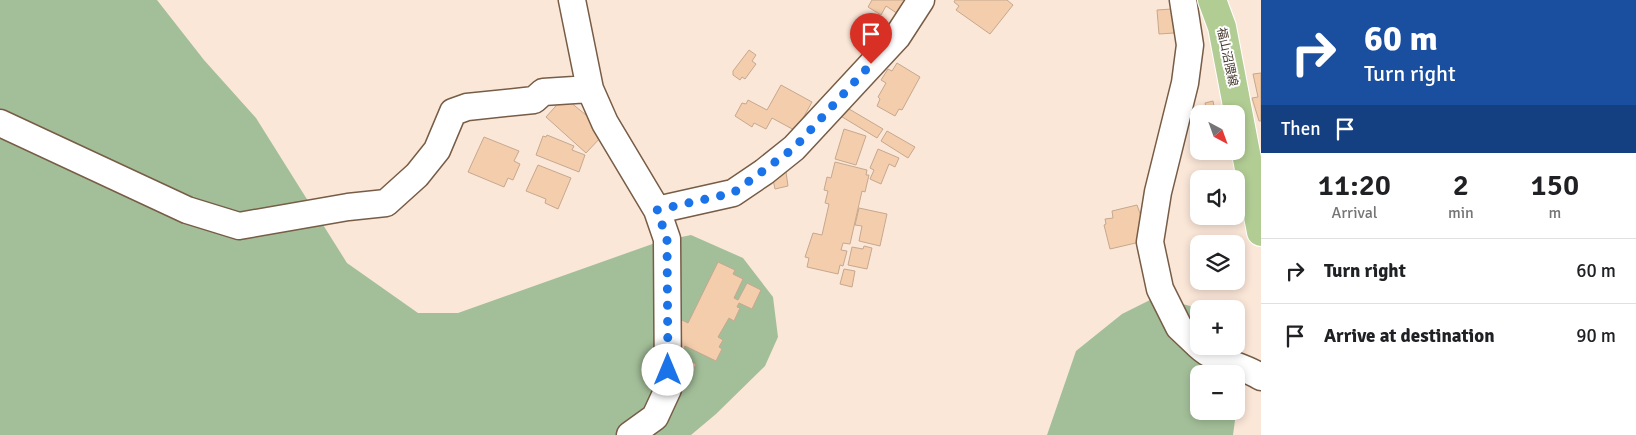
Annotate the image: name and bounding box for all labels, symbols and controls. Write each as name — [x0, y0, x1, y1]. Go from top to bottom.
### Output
pin — [850, 13, 892, 64]
text: 60 m — [1364, 17, 1438, 60]
icon: arrive — [857, 20, 885, 48]
icon: right — [1281, 20, 1346, 85]
street label: 福山沼隈線 — [1213, 26, 1241, 88]
text: Turn right — [1364, 60, 1456, 87]
north arrow — [1190, 105, 1245, 160]
map controls — [1190, 105, 1245, 420]
icon: arrive — [1331, 115, 1359, 143]
text: Then — [1281, 117, 1321, 141]
text: 11:20 — [1318, 167, 1391, 204]
text: 2 — [1453, 167, 1469, 204]
text: 150 — [1531, 167, 1579, 204]
button: sound — [1190, 170, 1245, 225]
text: Arrival — [1331, 203, 1377, 223]
text: min — [1448, 203, 1474, 223]
text: m — [1548, 203, 1561, 223]
button: layers — [1190, 235, 1245, 290]
icon: right — [1281, 257, 1309, 285]
text: Turn right — [1324, 259, 1406, 283]
text: 60 m — [1576, 259, 1616, 283]
button: + — [1190, 300, 1245, 355]
icon: arrive — [1281, 322, 1309, 350]
text: Arrive at destination — [1324, 324, 1495, 348]
text: 90 m — [1576, 324, 1616, 348]
position arrow — [641, 343, 693, 395]
button: − — [1190, 365, 1245, 420]

